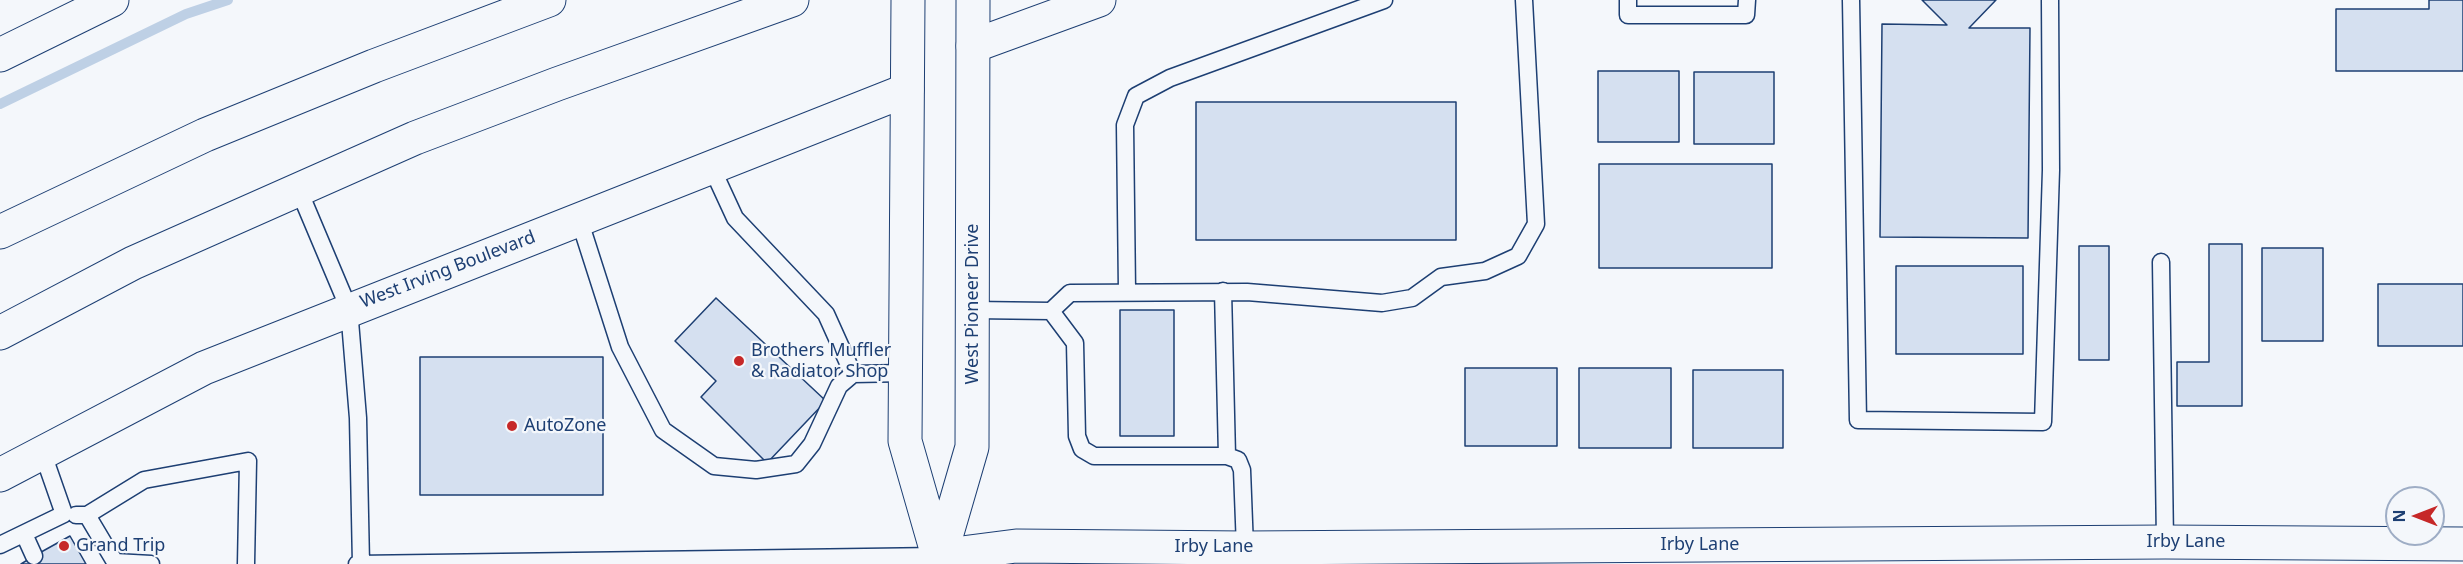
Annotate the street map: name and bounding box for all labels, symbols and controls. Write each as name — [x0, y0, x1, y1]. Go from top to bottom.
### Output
street label: West Pioneer Drive — [962, 224, 984, 384]
street label: West Irving Boulevard — [357, 227, 539, 313]
place label: Brothers Muffler & Radiator Shop — [751, 340, 891, 382]
marker: Brothers Muffler & Radiator Shop — [732, 354, 746, 368]
place label: AutoZone — [524, 415, 606, 437]
marker: AutoZone — [505, 419, 519, 433]
north arrow — [2385, 486, 2445, 546]
text: N — [2388, 510, 2410, 523]
street label: Irby Lane — [2147, 531, 2225, 553]
street label: Irby Lane — [1661, 534, 1739, 556]
place label: Grand Trip — [76, 535, 165, 557]
street label: Irby Lane — [1175, 536, 1253, 558]
marker: Grand Trip — [57, 539, 71, 553]

